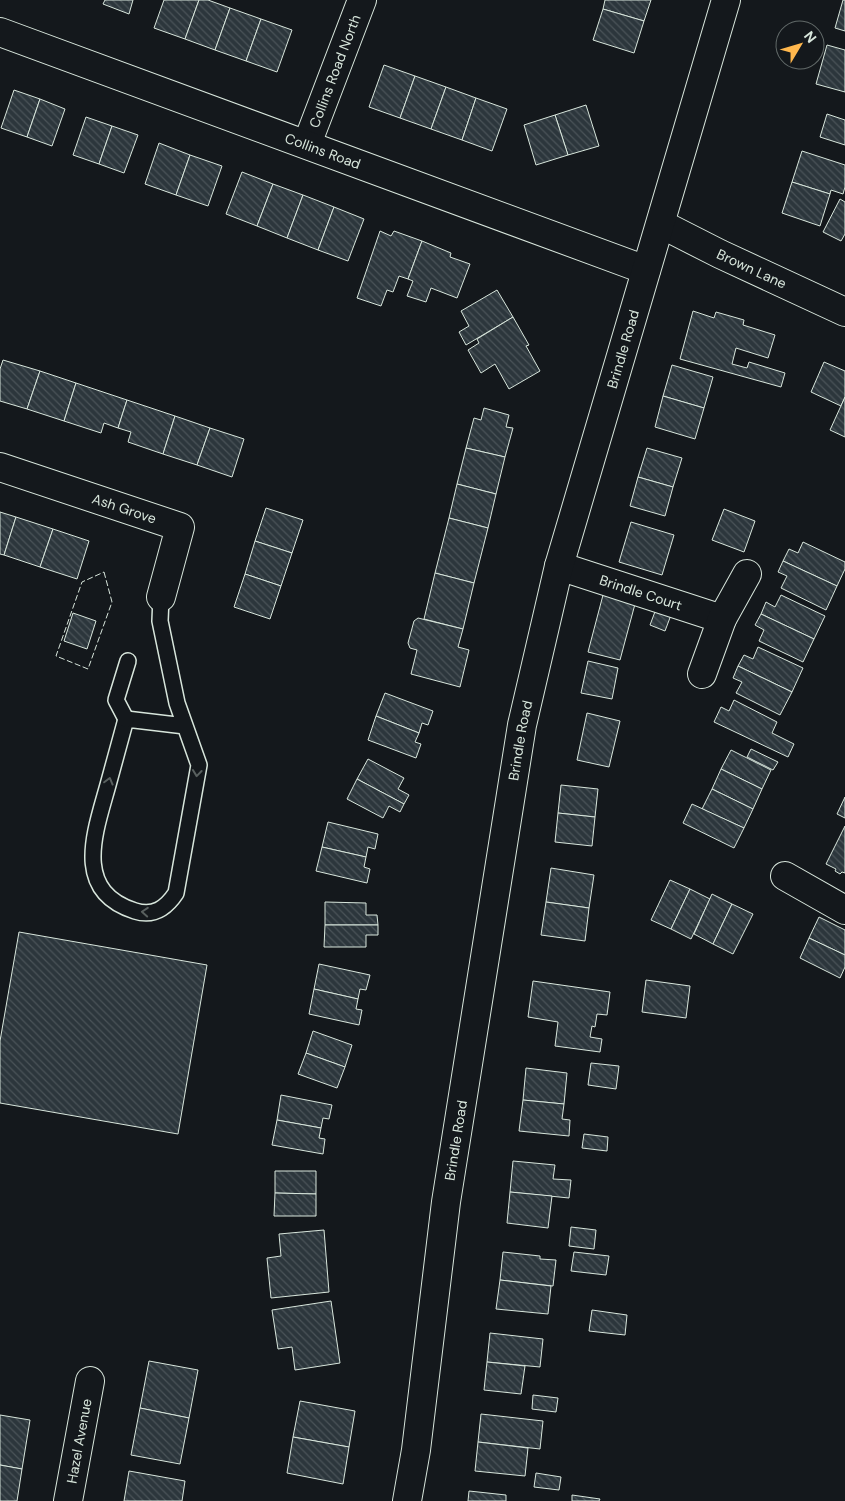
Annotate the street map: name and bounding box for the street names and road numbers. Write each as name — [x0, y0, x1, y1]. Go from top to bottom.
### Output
street label: Collins Road North — [305, 12, 365, 130]
street label: Collins Road — [282, 129, 363, 173]
street label: Brown Lane — [714, 245, 789, 293]
street label: Brindle Road — [603, 308, 643, 391]
street label: Ash Grove — [90, 489, 159, 528]
street label: Brindle Court — [597, 571, 684, 614]
street label: Brindle Road — [504, 699, 536, 782]
street label: Brindle Road — [441, 1099, 471, 1182]
street label: Hazel Avenue — [62, 1397, 96, 1485]

